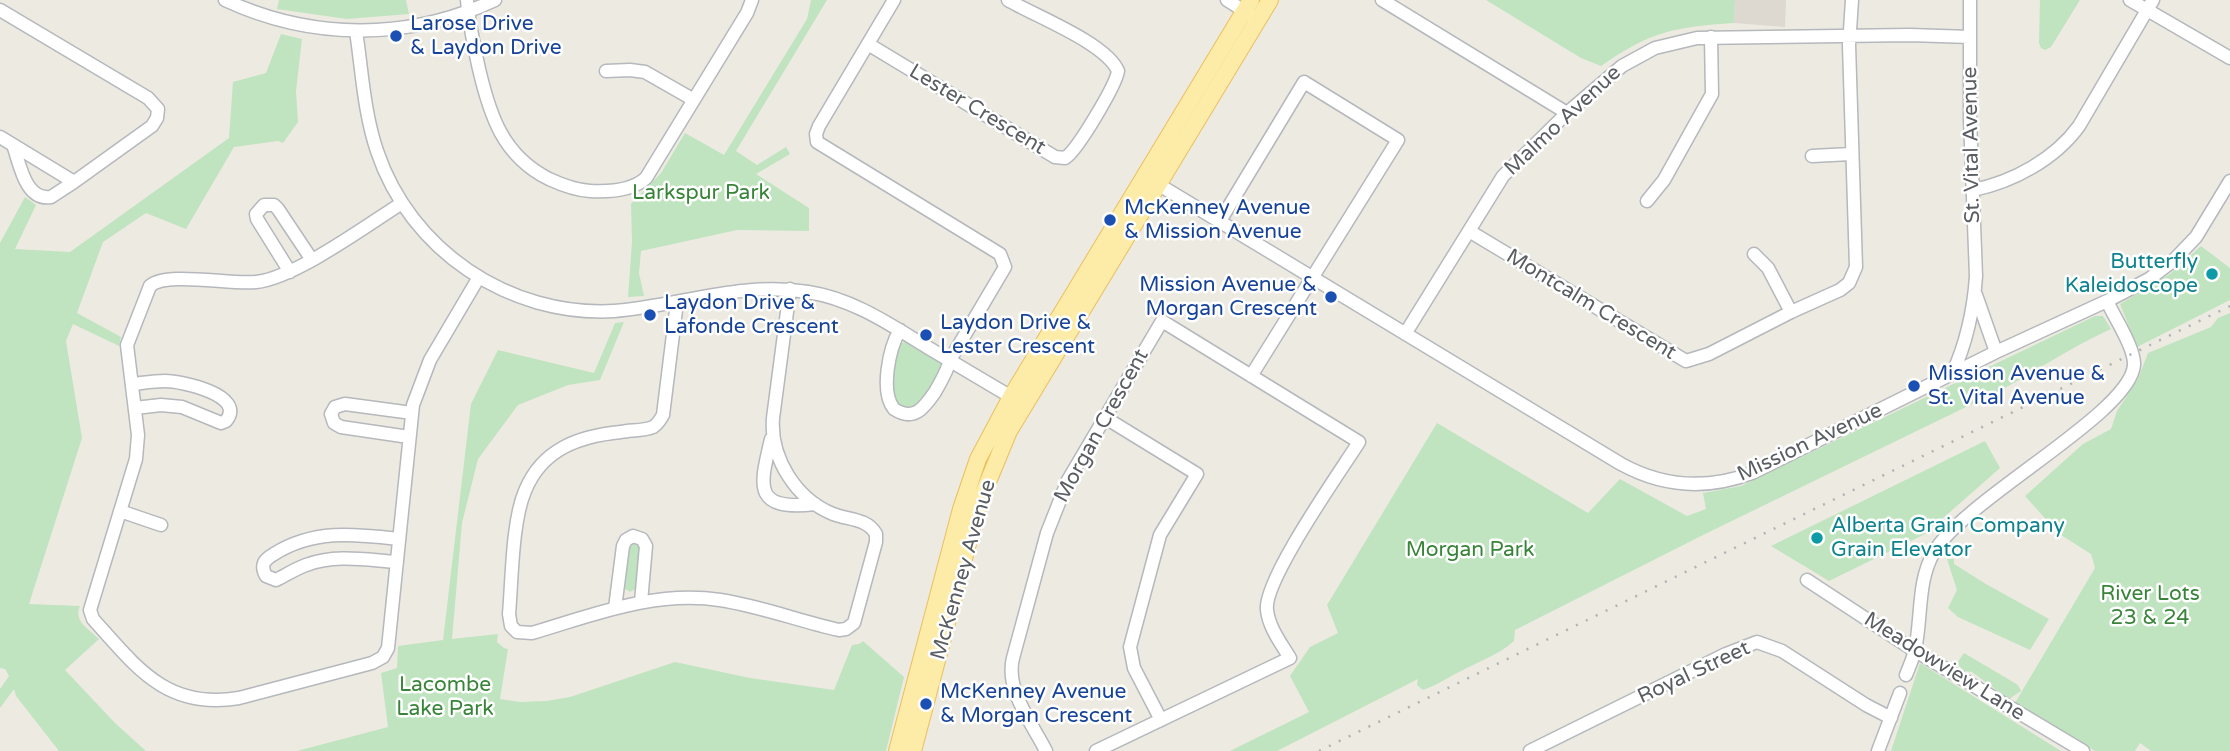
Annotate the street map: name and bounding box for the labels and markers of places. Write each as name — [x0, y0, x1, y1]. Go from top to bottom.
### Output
place label: Larose Drive & Laydon Drive — [410, 11, 562, 61]
marker: Larose Drive & Laydon Drive — [388, 28, 404, 44]
place label: McKenney Avenue & Mission Avenue — [1124, 195, 1310, 245]
marker: McKenney Avenue & Mission Avenue — [1102, 212, 1118, 228]
place label: Butterfly Kaleidoscope — [2065, 249, 2198, 299]
marker: Butterfly Kaleidoscope — [2204, 266, 2220, 282]
place label: Mission Avenue & Morgan Crescent — [1139, 272, 1317, 322]
marker: Mission Avenue & Morgan Crescent — [1323, 289, 1339, 305]
place label: Laydon Drive & Lafonde Crescent — [664, 290, 839, 340]
marker: Laydon Drive & Lafonde Crescent — [642, 307, 658, 323]
place label: Laydon Drive & Lester Crescent — [940, 310, 1095, 360]
marker: Laydon Drive & Lester Crescent — [918, 327, 934, 343]
place label: Mission Avenue & St. Vital Avenue — [1928, 361, 2106, 411]
marker: Mission Avenue & St. Vital Avenue — [1906, 378, 1922, 394]
place label: Alberta Grain Company Grain Elevator — [1831, 513, 2065, 563]
marker: Alberta Grain Company Grain Elevator — [1809, 530, 1825, 546]
place label: McKenney Avenue & Morgan Crescent — [940, 679, 1132, 729]
marker: McKenney Avenue & Morgan Crescent — [918, 696, 934, 712]

